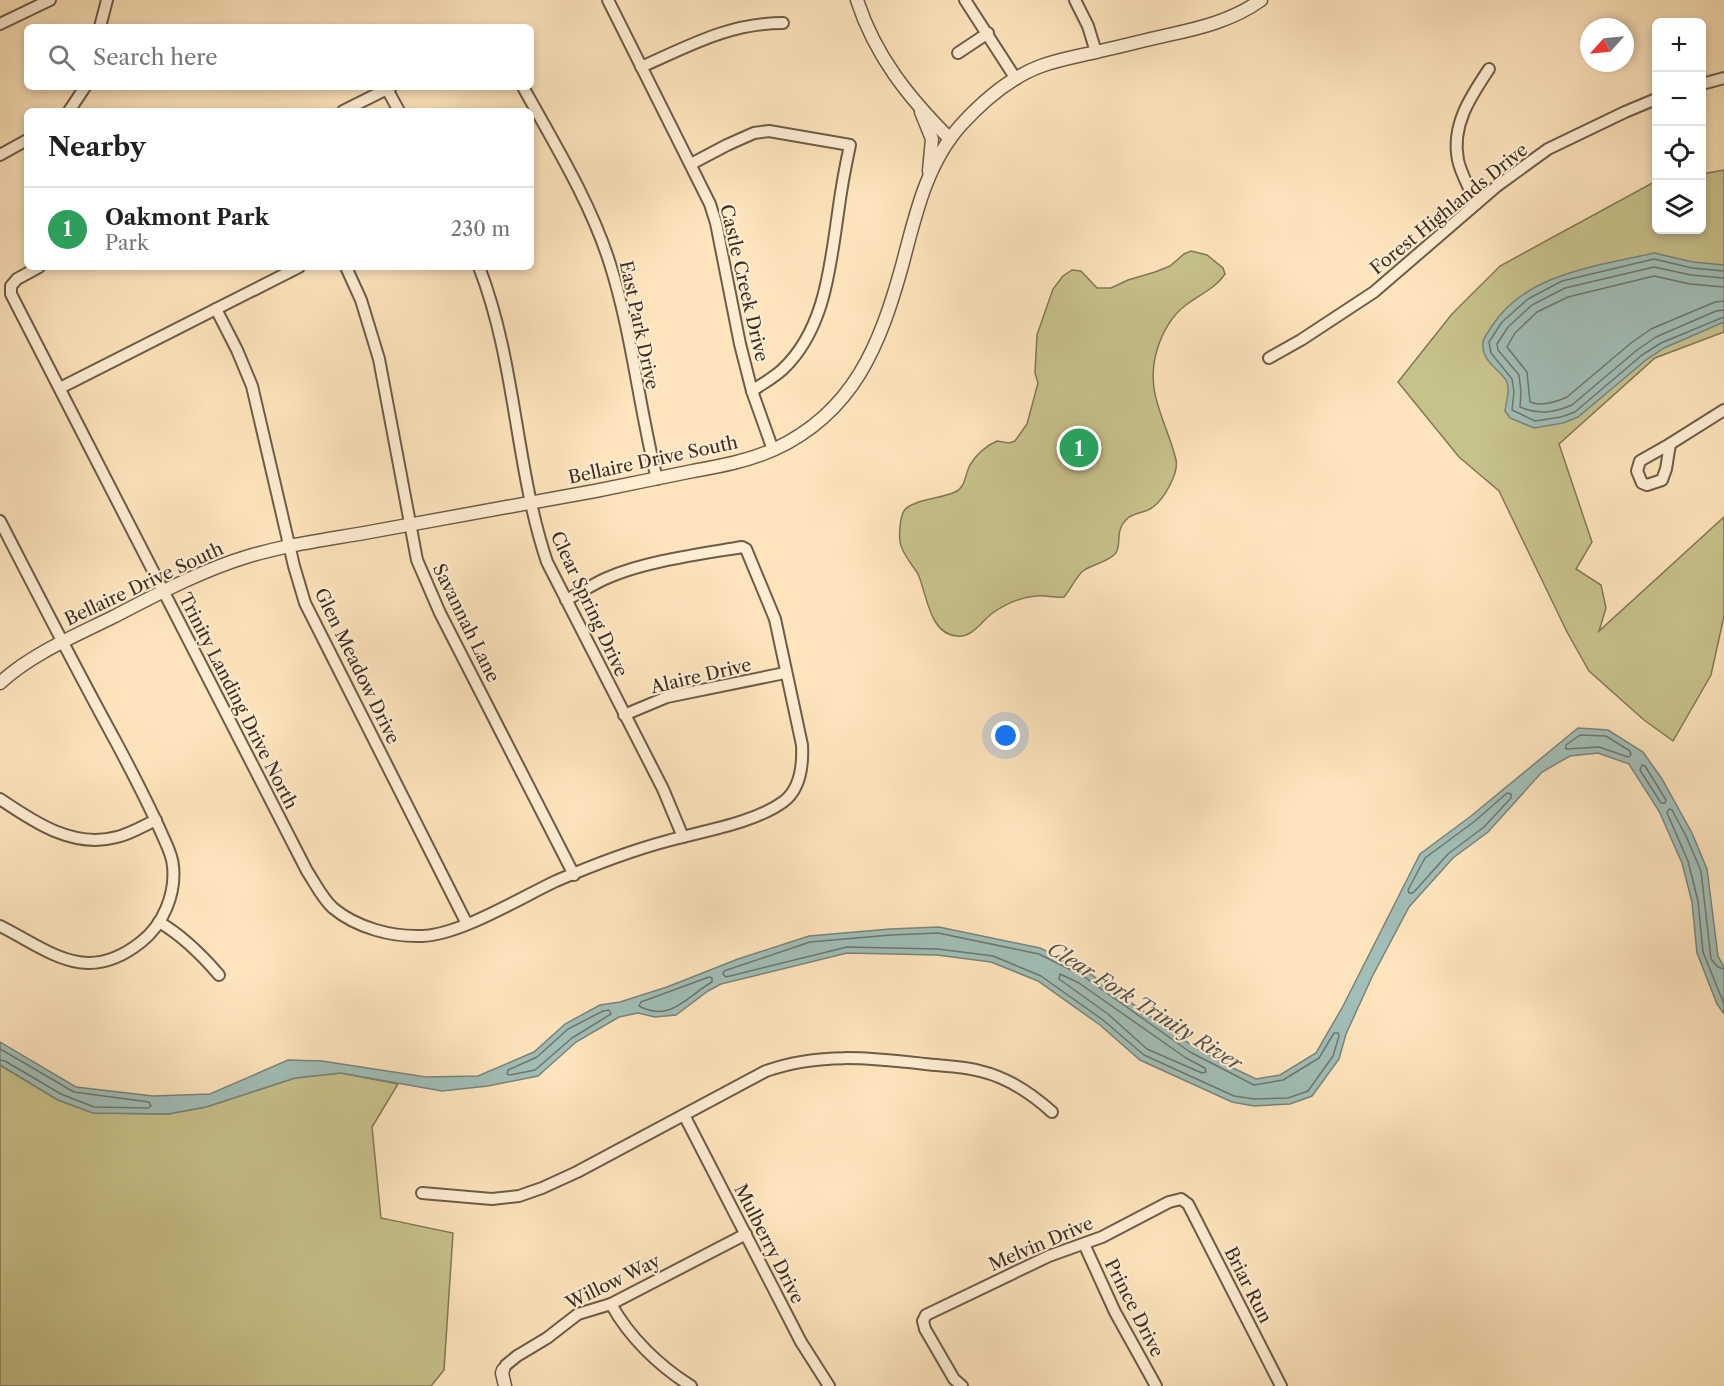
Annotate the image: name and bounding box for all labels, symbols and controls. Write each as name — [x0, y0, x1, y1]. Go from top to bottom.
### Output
north arrow — [1580, 18, 1634, 72]
map controls — [1652, 18, 1706, 234]
button: + — [1652, 18, 1706, 72]
search box — [24, 24, 534, 90]
icon: search — [45, 41, 78, 74]
text: Search here — [93, 44, 218, 71]
button: − — [1652, 72, 1706, 126]
button: locate — [1652, 126, 1706, 180]
text: Nearby — [48, 131, 146, 163]
street label: Forest Highlands Drive — [1366, 139, 1532, 279]
button: layers — [1652, 180, 1706, 234]
street label: Castle Creek Drive — [715, 202, 773, 364]
text: Oakmont Park — [105, 204, 269, 231]
text: 1 — [63, 217, 72, 241]
text: 230 m — [451, 217, 510, 241]
text: Park — [105, 231, 148, 255]
street label: East Park Drive — [615, 259, 663, 391]
pin: 1 — [1060, 426, 1098, 470]
street label: Bellaire Drive South — [566, 431, 740, 489]
street label: Clear Spring Drive — [546, 528, 632, 680]
street label: Bellaire Drive South — [61, 538, 227, 630]
street label: Savannah Lane — [428, 560, 504, 686]
street label: Glen Meadow Drive — [310, 584, 404, 748]
street label: Trinity Landing Drive North — [174, 589, 302, 813]
street label: Alaire Drive — [648, 654, 753, 698]
your location — [991, 721, 1020, 750]
water label: Clear Fork Trinity River — [1043, 936, 1248, 1077]
street label: Mulberry Drive — [729, 1180, 809, 1308]
street label: Melvin Drive — [986, 1212, 1096, 1276]
street label: Briar Run — [1219, 1243, 1277, 1327]
street label: Willow Way — [561, 1249, 665, 1315]
street label: Prince Drive — [1100, 1255, 1168, 1361]

